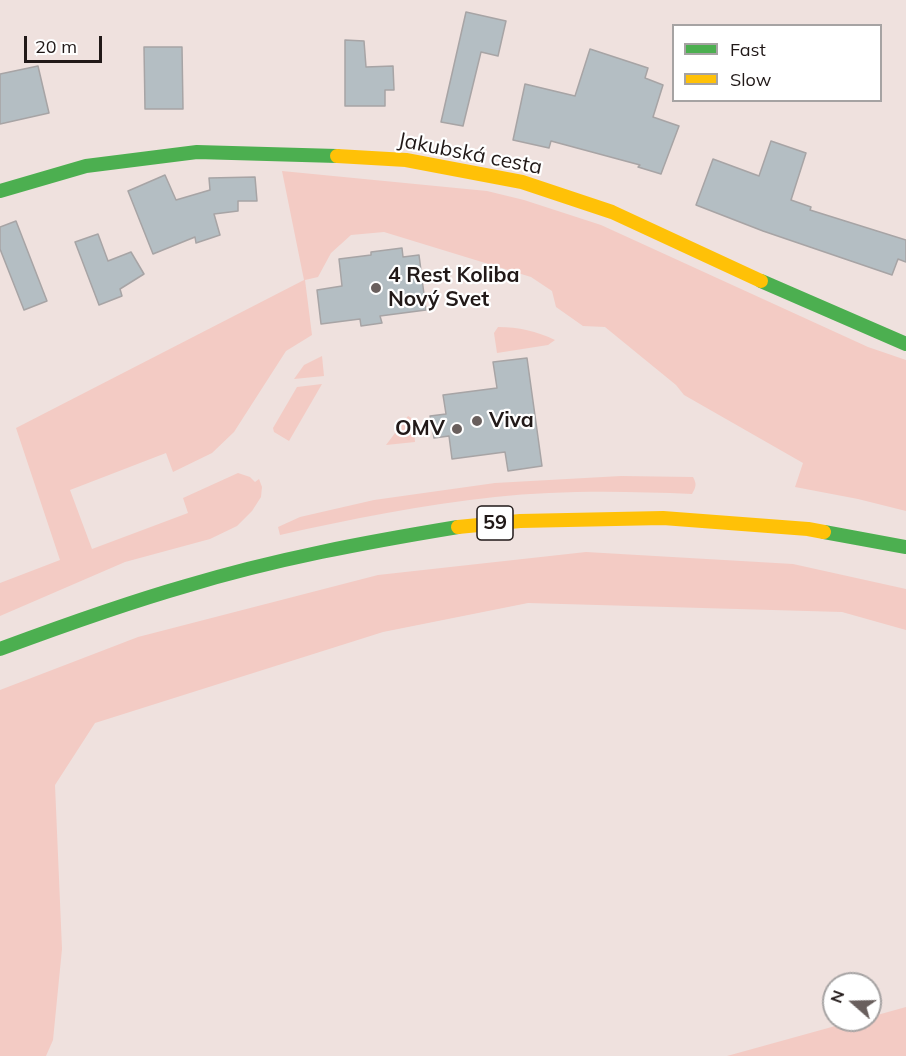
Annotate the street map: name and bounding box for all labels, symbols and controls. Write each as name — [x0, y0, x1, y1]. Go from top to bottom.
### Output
scale bar — [27, 24, 105, 62]
legend — [672, 24, 882, 102]
text: 20 m — [35, 35, 77, 58]
text: Fast — [730, 38, 766, 61]
text: Slow — [730, 68, 771, 91]
street label: Jakubská cesta — [396, 128, 544, 180]
place label: 4 Rest Koliba Nový Svet — [388, 263, 520, 313]
marker: 4 Rest Koliba Nový Svet — [369, 281, 383, 295]
place label: Viva — [489, 408, 534, 434]
marker: Viva — [470, 414, 484, 428]
place label: OMV — [395, 416, 445, 442]
marker: OMV — [450, 422, 464, 436]
road number: 59 — [477, 506, 513, 540]
north arrow — [822, 972, 882, 1032]
text: N — [825, 987, 848, 1006]

